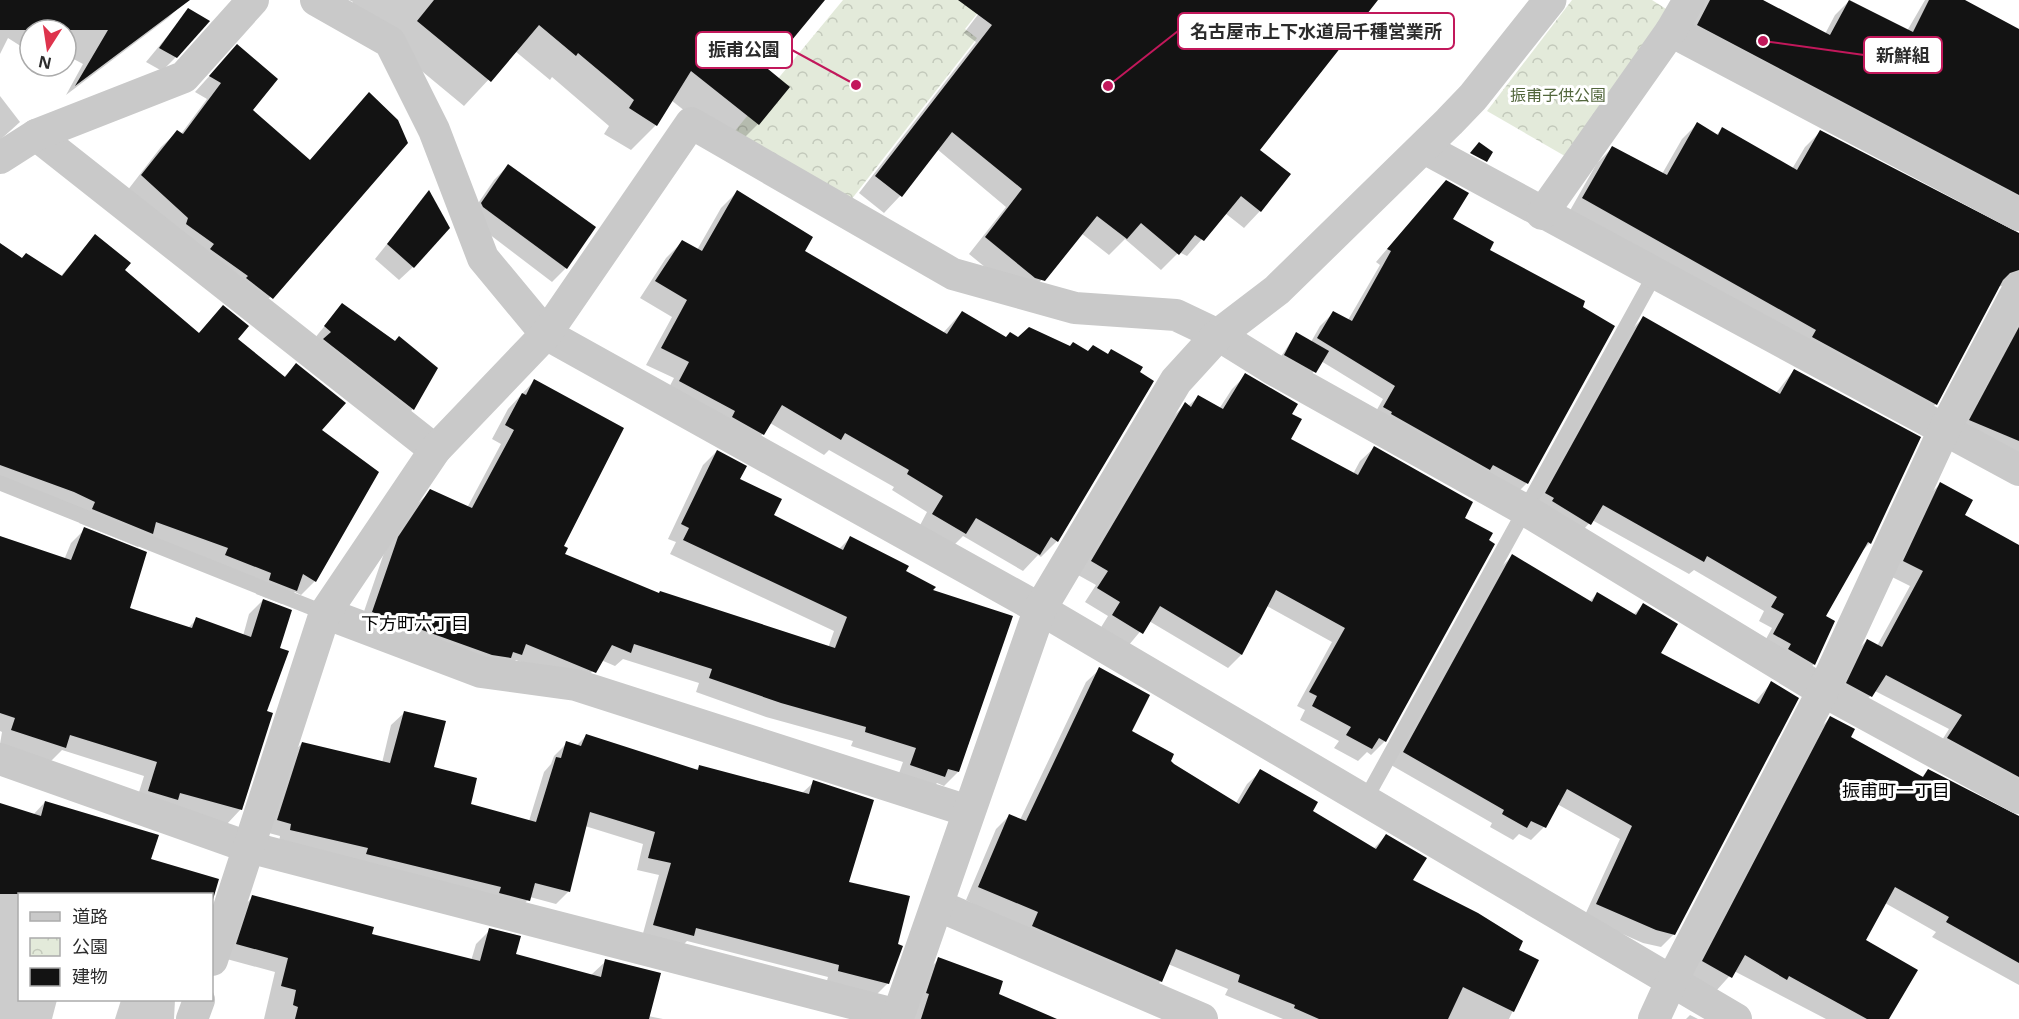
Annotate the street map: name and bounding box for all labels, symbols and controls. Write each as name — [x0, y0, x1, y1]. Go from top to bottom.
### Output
callout: 名古屋市上下水道局千種営業所 — [1178, 13, 1454, 49]
north arrow — [18, 18, 78, 78]
text: 名古屋市上下水道局千種営業所 — [1190, 19, 1442, 43]
callout: 振甫公園 — [696, 32, 792, 68]
text: 振甫公園 — [708, 37, 780, 61]
callout: 新鮮組 — [1864, 37, 1942, 73]
text: 新鮮組 — [1876, 43, 1930, 67]
text: N — [36, 51, 54, 75]
park label: 振甫子供公園 — [1510, 84, 1606, 106]
district label: 下方町六丁目 — [361, 611, 469, 635]
district label: 振甫町一丁目 — [1842, 778, 1950, 802]
legend — [18, 893, 213, 1001]
text: 道路 — [72, 904, 108, 928]
text: 公園 — [72, 934, 108, 958]
text: 建物 — [72, 964, 108, 988]

